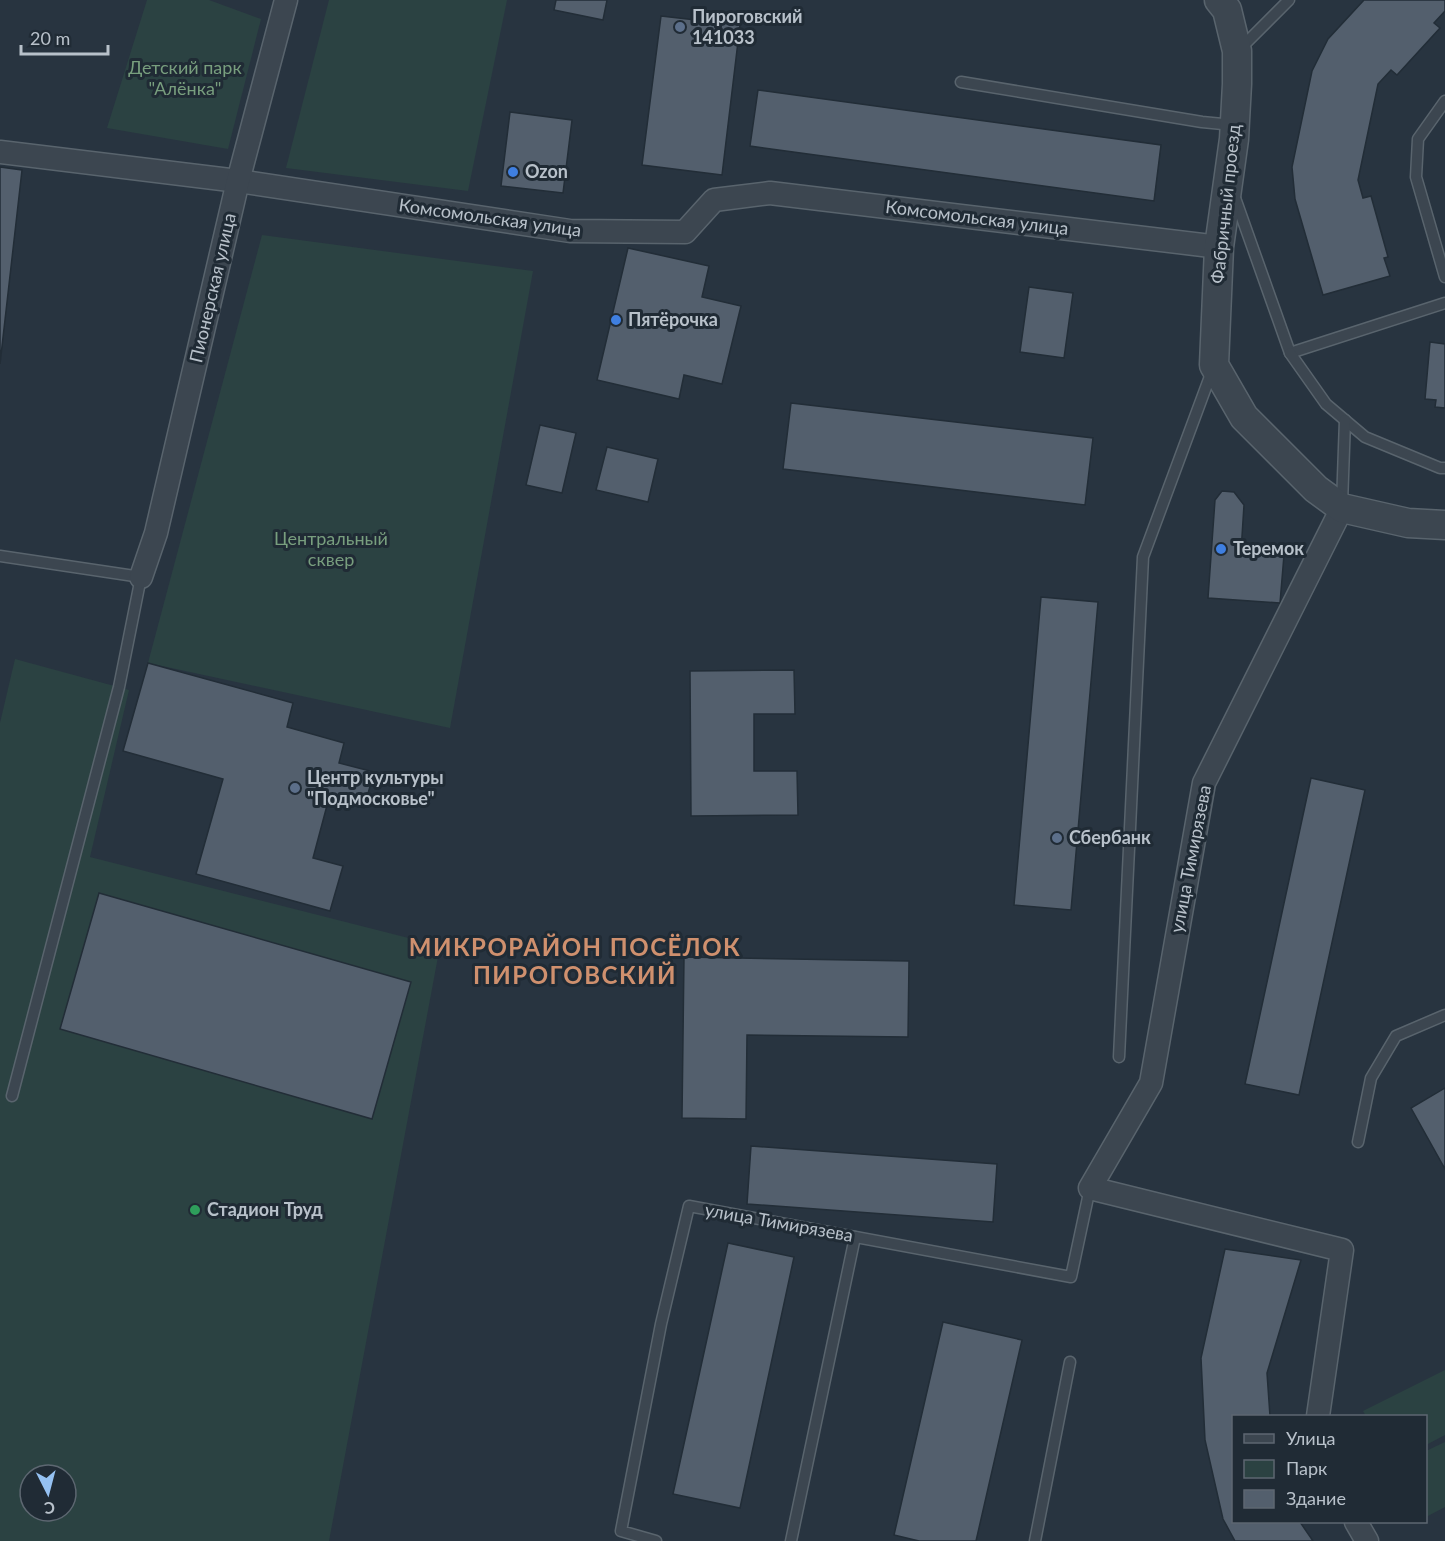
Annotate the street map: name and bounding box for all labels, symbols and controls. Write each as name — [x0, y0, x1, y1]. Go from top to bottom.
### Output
place label: Пироговский 141033 — [692, 5, 802, 48]
scale bar — [21, 18, 108, 56]
marker: Пироговский 141033 — [673, 20, 687, 34]
text: 20 m — [30, 27, 70, 49]
park label: Детский парк "Алёнка" — [128, 56, 242, 99]
street label: Фабричный проезд — [1206, 123, 1244, 285]
place label: Ozon — [525, 160, 568, 182]
marker: Ozon — [506, 165, 520, 179]
street label: Комсомольская улица — [397, 193, 583, 241]
street label: Комсомольская улица — [884, 195, 1070, 239]
street label: Пионерская улица — [184, 211, 240, 365]
place label: Пятёрочка — [628, 308, 718, 330]
marker: Пятёрочка — [609, 313, 623, 327]
park label: Центральный сквер — [274, 527, 388, 570]
place label: Теремок — [1233, 537, 1304, 559]
marker: Теремок — [1214, 542, 1228, 556]
place label: Центр культуры "Подмосковье" — [307, 766, 444, 809]
marker: Центр культуры "Подмосковье" — [288, 781, 302, 795]
street label: улица Тимирязева — [1165, 783, 1215, 935]
place label: Сбербанк — [1069, 826, 1151, 848]
marker: Сбербанк — [1050, 831, 1064, 845]
district label: МИКРОРАЙОН ПОСЁЛОК ПИРОГОВСКИЙ — [409, 932, 741, 989]
place label: Стадион Труд — [207, 1198, 323, 1220]
street label: улица Тимирязева — [703, 1198, 855, 1246]
marker: Стадион Труд — [188, 1203, 202, 1217]
legend — [1232, 1415, 1427, 1523]
text: Улица — [1286, 1427, 1336, 1449]
text: Парк — [1286, 1457, 1328, 1479]
north arrow — [18, 1463, 78, 1523]
text: Здание — [1286, 1487, 1346, 1509]
text: С — [43, 1498, 56, 1518]

